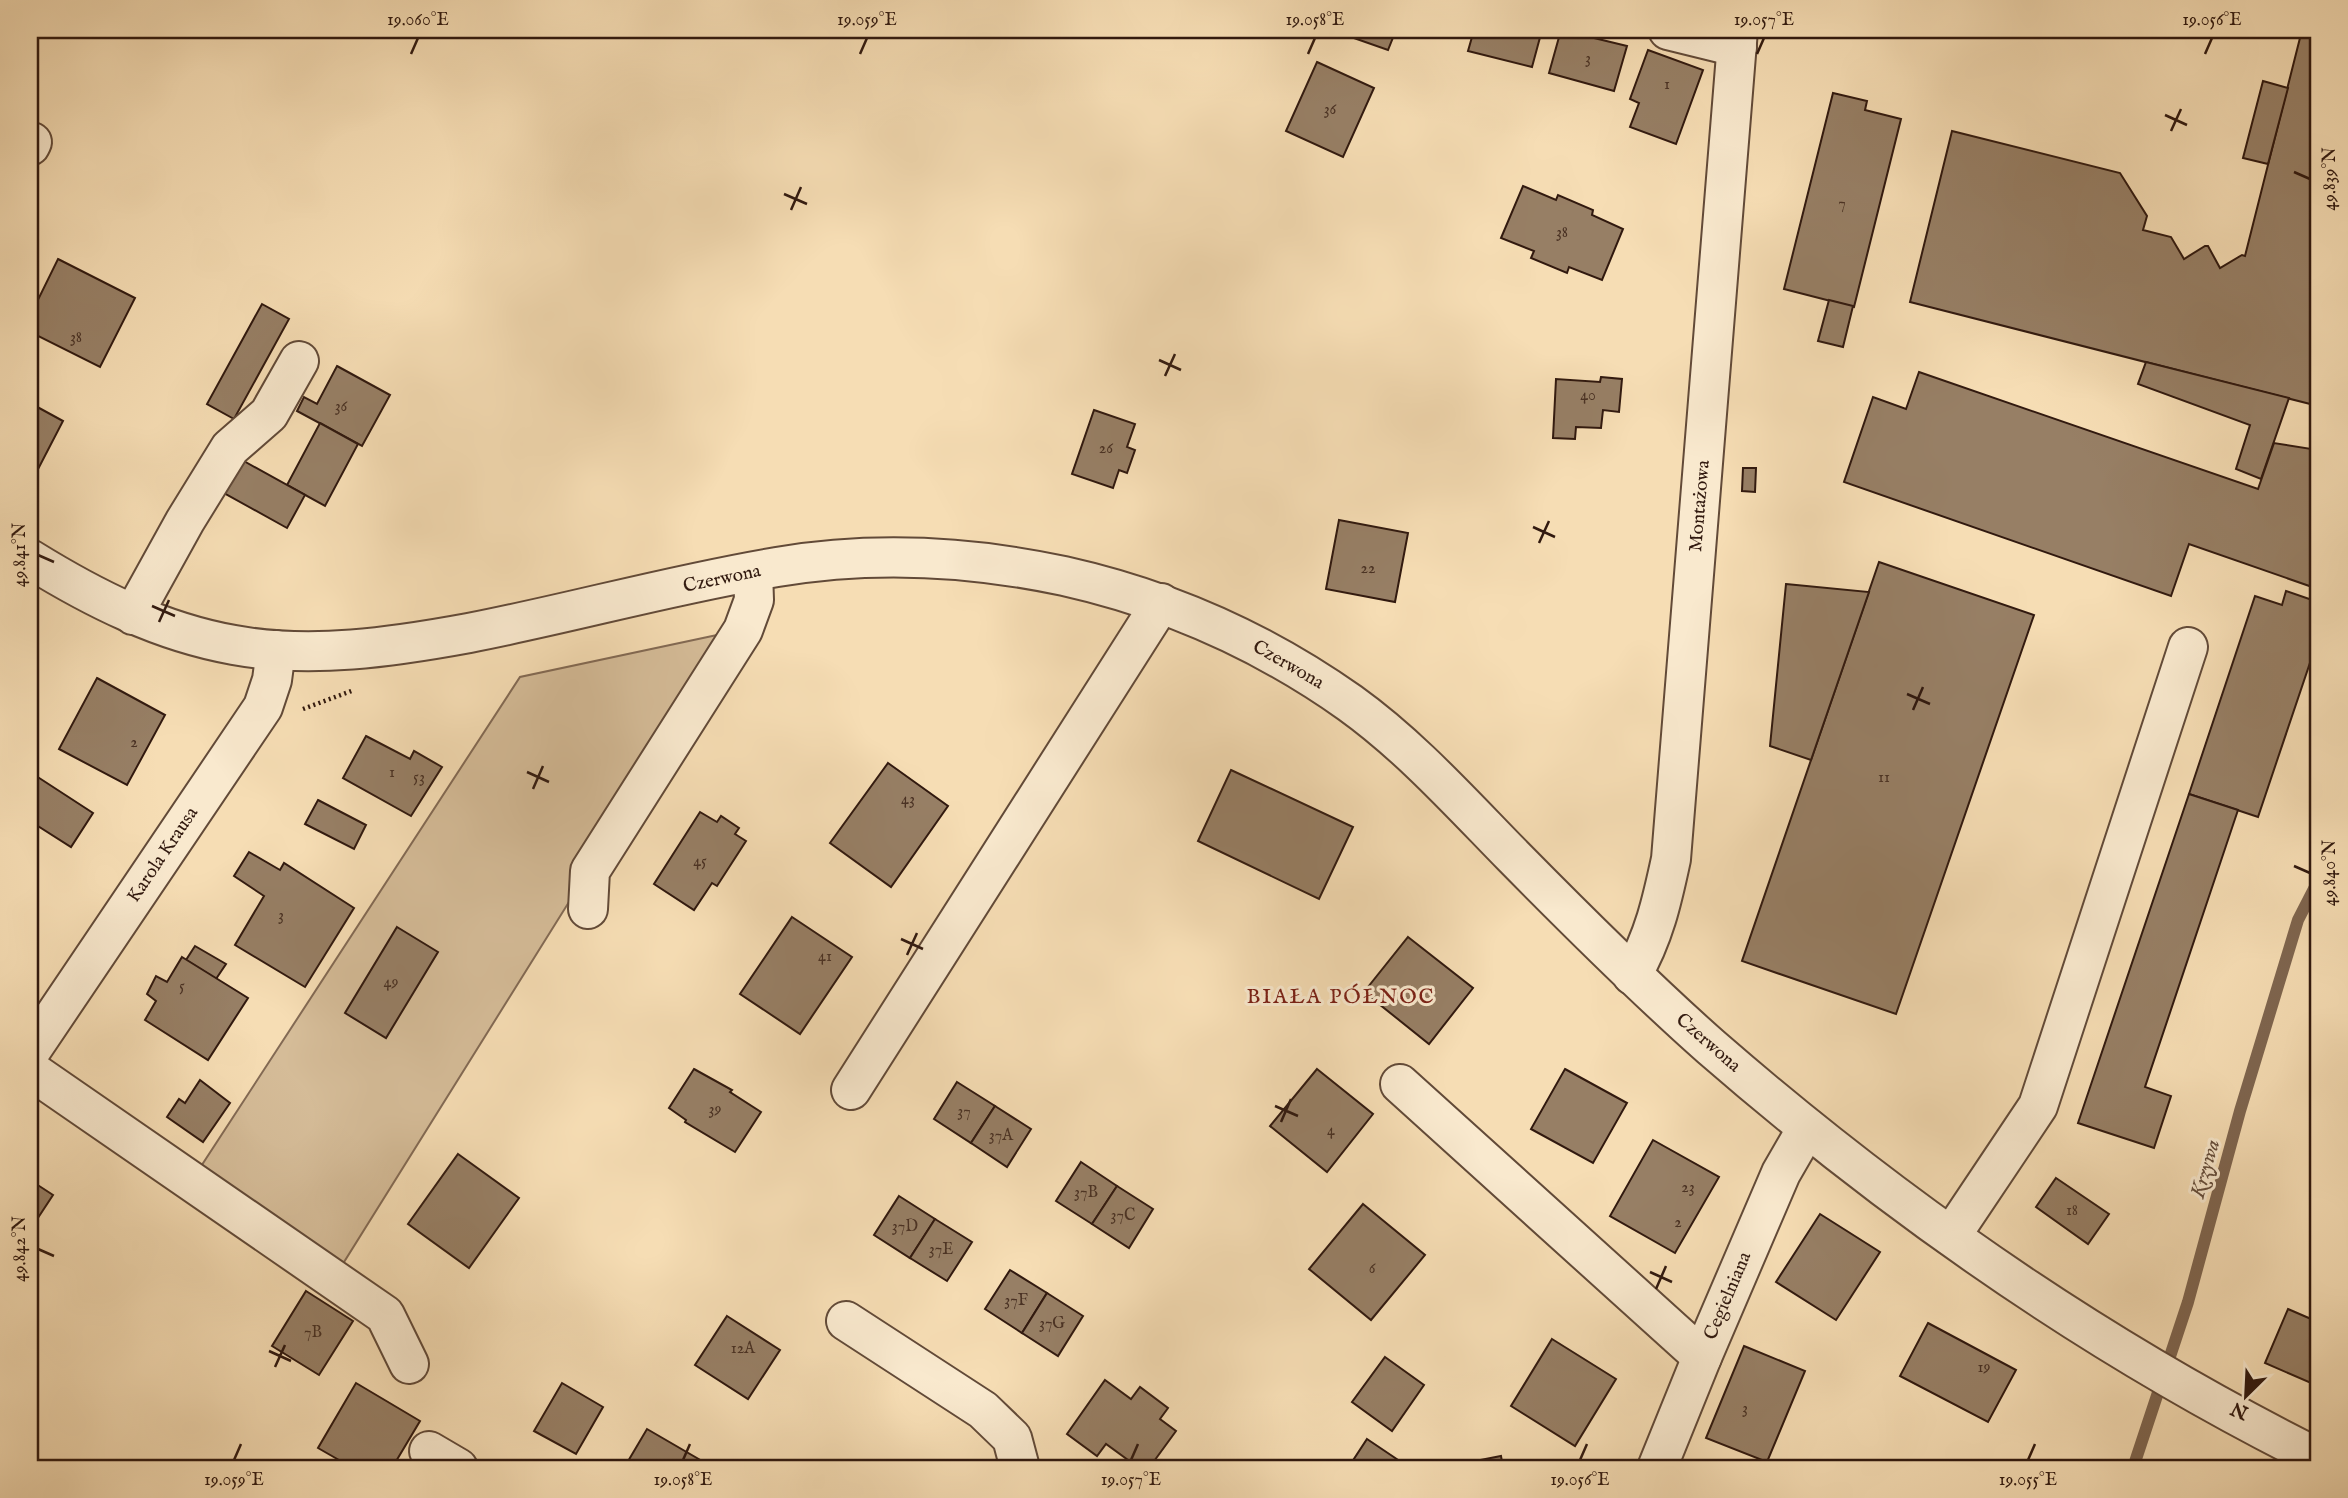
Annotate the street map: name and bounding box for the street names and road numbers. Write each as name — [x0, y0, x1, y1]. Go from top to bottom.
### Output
street label: Montażowa — [1684, 458, 1716, 553]
street label: Czerwona — [681, 559, 764, 599]
street label: Czerwona — [1248, 635, 1329, 695]
street label: Karola Krausa — [122, 802, 204, 907]
street label: Czerwona — [1670, 1008, 1746, 1078]
street label: Cegielniana — [1699, 1248, 1758, 1344]

